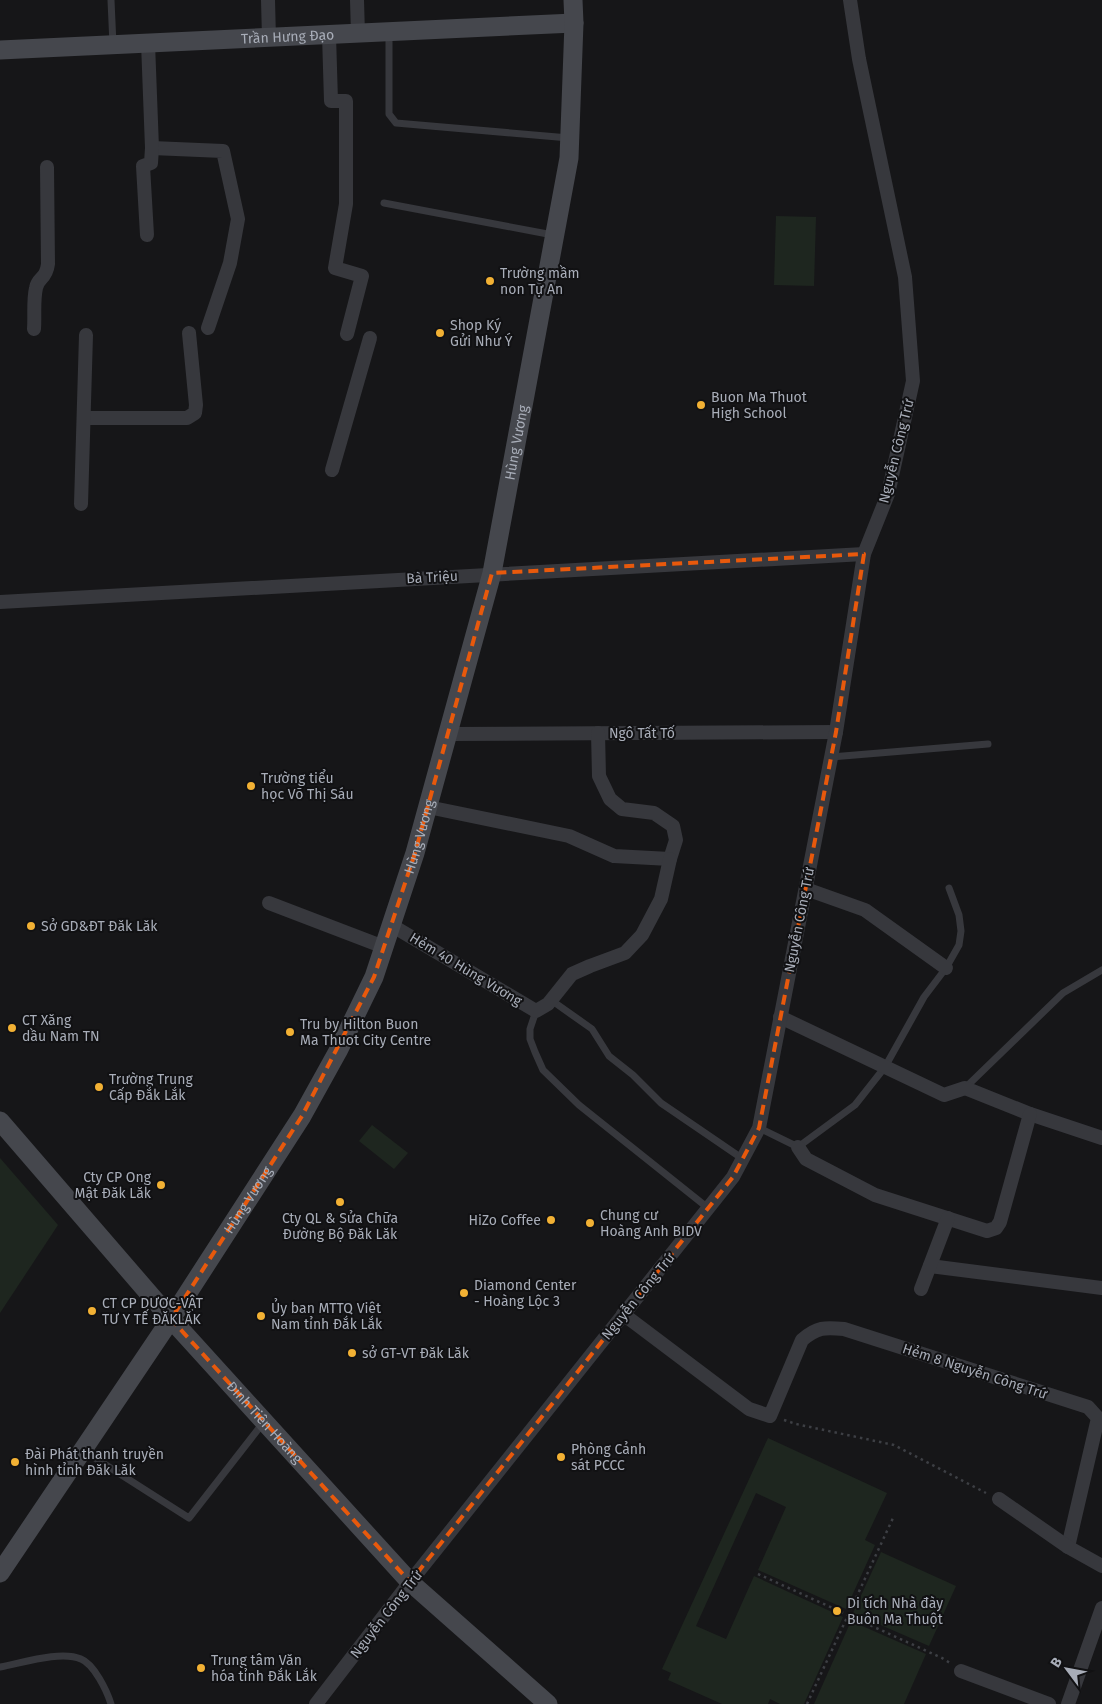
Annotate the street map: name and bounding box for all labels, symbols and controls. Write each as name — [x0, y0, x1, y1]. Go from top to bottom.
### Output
street label: Trần Hưng Đạo — [241, 26, 335, 48]
place label: Trường mầm non Tự An — [500, 264, 580, 298]
marker: Trường mầm non Tự An — [484, 275, 496, 287]
place label: Shop Ký Gửi Như Ý — [450, 317, 513, 350]
marker: Shop Ký Gửi Như Ý — [434, 327, 446, 339]
place label: Buon Ma Thuot High School — [711, 389, 808, 422]
street label: Nguyễn Công Trứ — [875, 397, 918, 505]
marker: Buon Ma Thuot High School — [695, 399, 707, 411]
street label: Hùng Vương — [501, 403, 532, 482]
street label: Bà Triệu — [406, 568, 458, 587]
street label: Ngô Tất Tố — [609, 724, 675, 742]
place label: Trường tiểu học Võ Thị Sáu — [261, 769, 354, 803]
marker: Trường tiểu học Võ Thị Sáu — [245, 780, 257, 792]
street label: Hùng Vương — [401, 797, 439, 876]
street label: Nguyễn Công Trứ — [781, 865, 818, 974]
place label: Sở GD&ĐT Đăk Lăk — [41, 918, 158, 935]
marker: Sở GD&ĐT Đăk Lăk — [25, 920, 37, 932]
street label: Hẻm 40 Hùng Vương — [406, 929, 526, 1010]
place label: CT Xăng dầu Nam TN — [22, 1012, 100, 1045]
place label: Tru by Hilton Buon Ma Thuot City Centre — [300, 1016, 431, 1049]
marker: CT Xăng dầu Nam TN — [6, 1022, 18, 1034]
marker: Tru by Hilton Buon Ma Thuot City Centre — [284, 1026, 296, 1038]
place label: Trường Trung Cấp Đắk Lắk — [109, 1071, 193, 1104]
marker: Trường Trung Cấp Đắk Lắk — [93, 1081, 105, 1093]
street label: Hùng Vương — [220, 1163, 277, 1237]
place label: Cty CP Ong Mật Đăk Lăk — [75, 1169, 152, 1202]
marker: Cty CP Ong Mật Đăk Lăk — [155, 1179, 167, 1191]
marker: Cty QL & Sửa Chữa Đường Bộ Đăk Lăk — [334, 1196, 346, 1208]
place label: Chung cư Hoàng Anh BIDV — [600, 1207, 702, 1240]
place label: Cty QL & Sửa Chữa Đường Bộ Đăk Lăk — [282, 1210, 398, 1243]
place label: HiZo Coffee — [468, 1212, 541, 1229]
marker: HiZo Coffee — [545, 1214, 557, 1226]
marker: Chung cư Hoàng Anh BIDV — [584, 1217, 596, 1229]
street label: Nguyễn Công Trứ — [598, 1249, 679, 1343]
place label: Diamond Center - Hoàng Lộc 3 — [474, 1277, 577, 1310]
marker: Diamond Center - Hoàng Lộc 3 — [458, 1287, 470, 1299]
place label: CT CP DƯỢC-VẬT TƯ Y TẾ ĐĂKLĂK — [102, 1294, 204, 1328]
place label: Ủy ban MTTQ Việt Nam tỉnh Đắk Lắk — [271, 1298, 383, 1333]
marker: CT CP DƯỢC-VẬT TƯ Y TẾ ĐĂKLĂK — [86, 1305, 98, 1317]
marker: Ủy ban MTTQ Việt Nam tỉnh Đắk Lắk — [255, 1310, 267, 1322]
street label: Hẻm 8 Nguyễn Công Trứ — [900, 1340, 1050, 1403]
place label: sở GT-VT Đăk Lăk — [362, 1345, 470, 1362]
marker: sở GT-VT Đăk Lăk — [346, 1347, 358, 1359]
street label: Đinh Tiên Hoàng — [223, 1378, 306, 1468]
place label: Phòng Cảnh sát PCCC — [571, 1441, 646, 1474]
place label: Đài Phát thanh truyền hình tỉnh Đăk Lăk — [25, 1445, 164, 1479]
marker: Phòng Cảnh sát PCCC — [555, 1451, 567, 1463]
marker: Đài Phát thanh truyền hình tỉnh Đăk Lăk — [9, 1456, 21, 1468]
street label: Nguyễn Công Trứ — [347, 1567, 426, 1662]
place label: Di tích Nhà đày Buôn Ma Thuột — [847, 1595, 944, 1628]
marker: Di tích Nhà đày Buôn Ma Thuột — [831, 1605, 843, 1617]
north arrow — [1042, 1644, 1092, 1694]
place label: Trung tâm Văn hóa tỉnh Đắk Lắk — [211, 1652, 318, 1685]
text: B — [1047, 1654, 1066, 1671]
marker: Trung tâm Văn hóa tỉnh Đắk Lắk — [195, 1662, 207, 1674]

